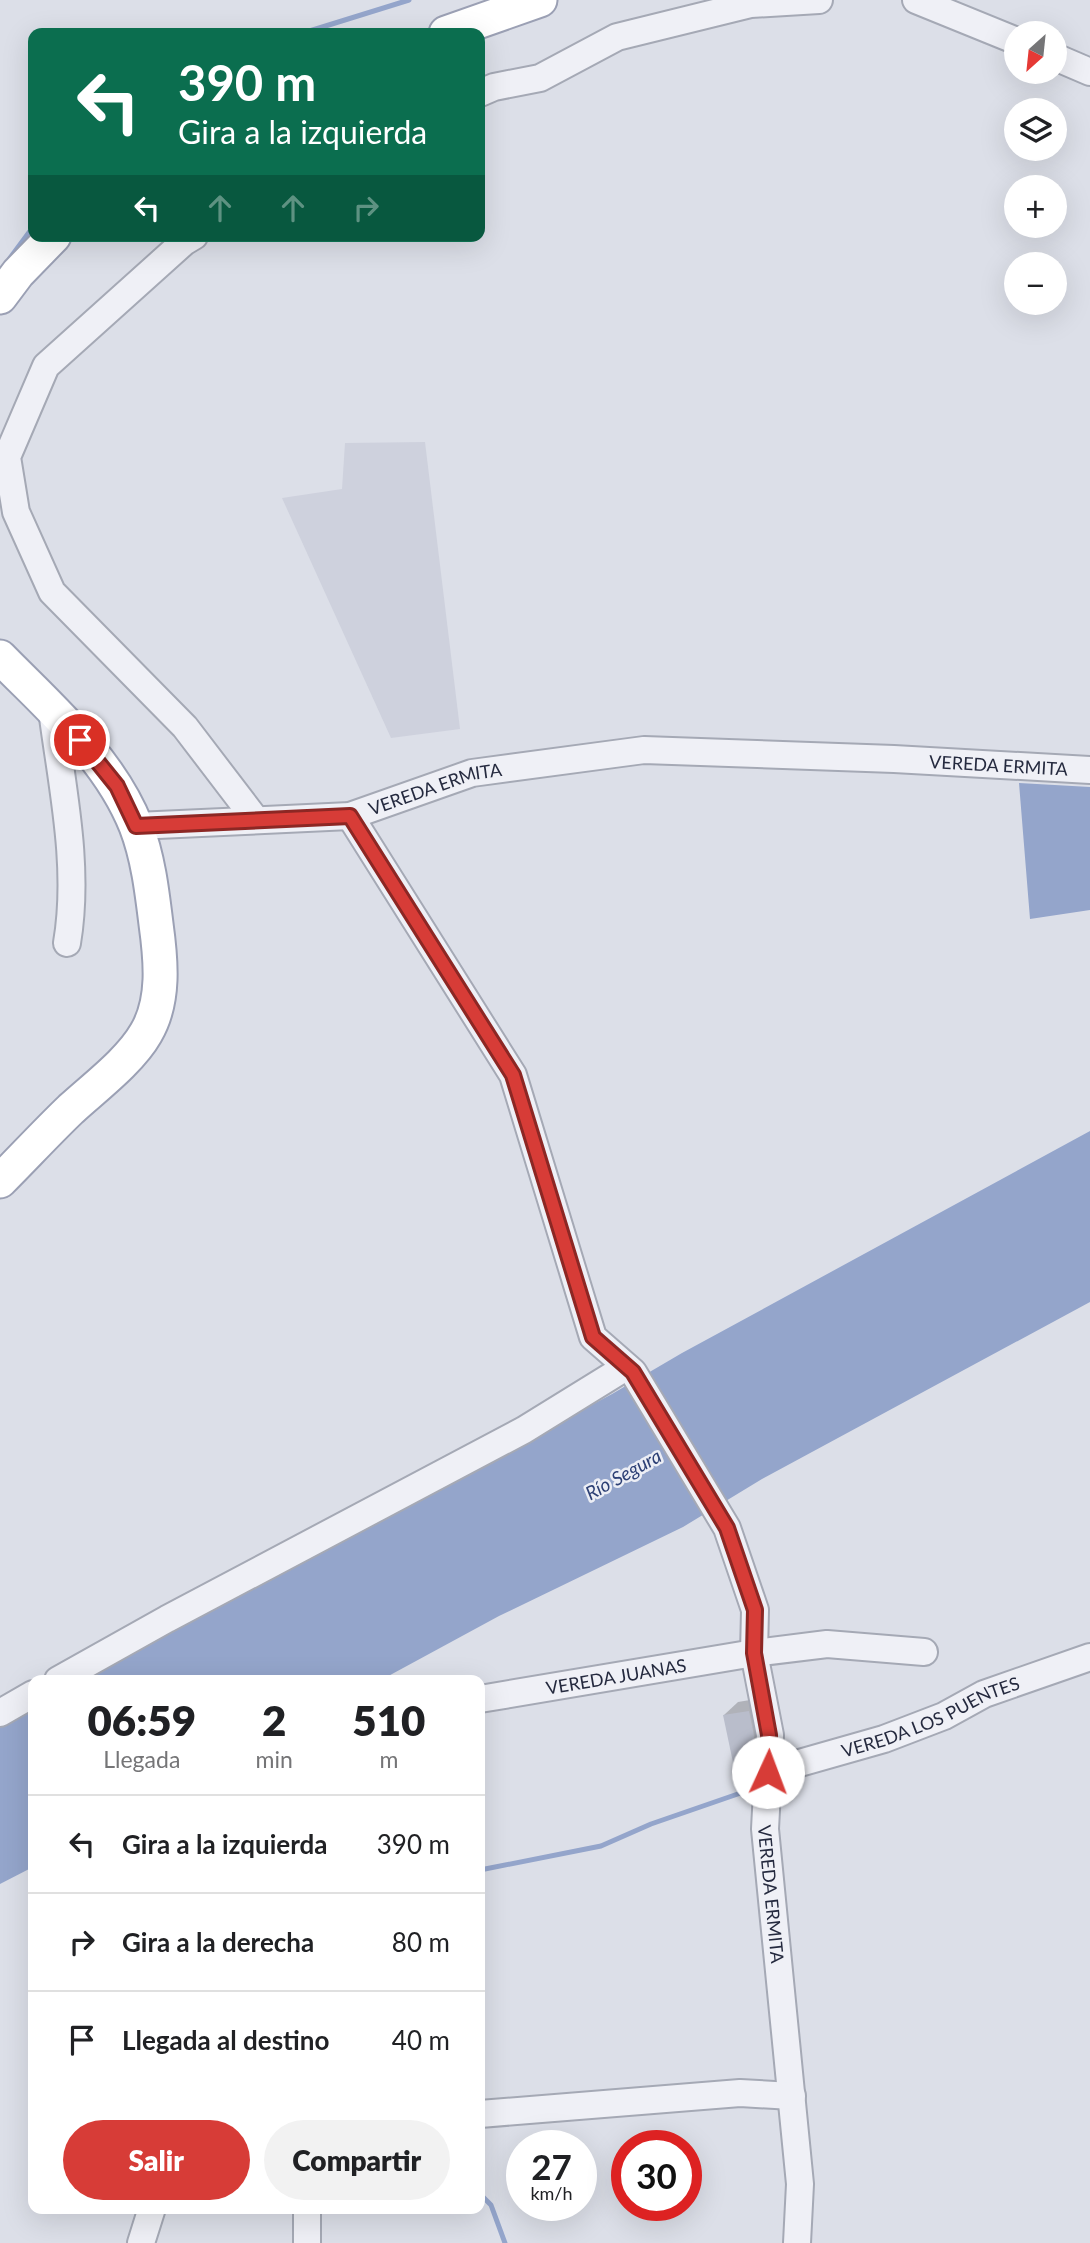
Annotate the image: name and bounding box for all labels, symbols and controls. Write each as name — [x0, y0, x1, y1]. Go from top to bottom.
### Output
north arrow — [1004, 21, 1068, 84]
map controls — [1004, 21, 1067, 315]
text: 390 m — [178, 53, 316, 111]
icon: left — [63, 56, 154, 147]
button: layers — [1004, 98, 1067, 161]
text: Gira a la izquierda — [178, 112, 427, 151]
button: + — [1004, 175, 1067, 238]
icon: left — [128, 189, 166, 227]
icon: ahead — [201, 189, 239, 227]
icon: ahead — [274, 189, 312, 227]
icon: right — [347, 189, 385, 227]
button: − — [1004, 252, 1067, 315]
pin — [50, 710, 110, 770]
icon: arrive — [61, 721, 99, 759]
street label: VEREDA ERMITA — [929, 750, 1069, 780]
street label: VEREDA ERMITA — [366, 758, 504, 820]
water label: Río Segura — [581, 1444, 665, 1504]
street label: VEREDA JUANAS — [544, 1654, 688, 1699]
street label: VEREDA LOS PUENTES — [839, 1672, 1022, 1762]
text: 06:59 — [88, 1695, 196, 1745]
text: 2 — [262, 1695, 286, 1745]
text: 510 — [352, 1695, 425, 1745]
position arrow — [731, 1735, 805, 1809]
text: Llegada — [103, 1745, 180, 1773]
text: min — [256, 1745, 293, 1773]
text: m — [379, 1745, 398, 1773]
street label: VEREDA ERMITA — [754, 1824, 789, 1965]
icon: left — [63, 1825, 101, 1863]
text: Gira a la izquierda — [122, 1828, 328, 1860]
text: 390 m — [377, 1828, 450, 1860]
icon: right — [63, 1923, 101, 1961]
text: Gira a la derecha — [122, 1926, 314, 1958]
text: 80 m — [392, 1926, 450, 1958]
icon: arrive — [63, 2021, 101, 2059]
text: Llegada al destino — [122, 2024, 329, 2056]
text: 40 m — [392, 2024, 450, 2056]
button: Salir — [63, 2120, 250, 2200]
button: Compartir — [264, 2120, 450, 2200]
speed limit sign: 30 — [611, 2130, 702, 2221]
text: 27 — [531, 2145, 572, 2187]
text: km/h — [530, 2182, 573, 2204]

